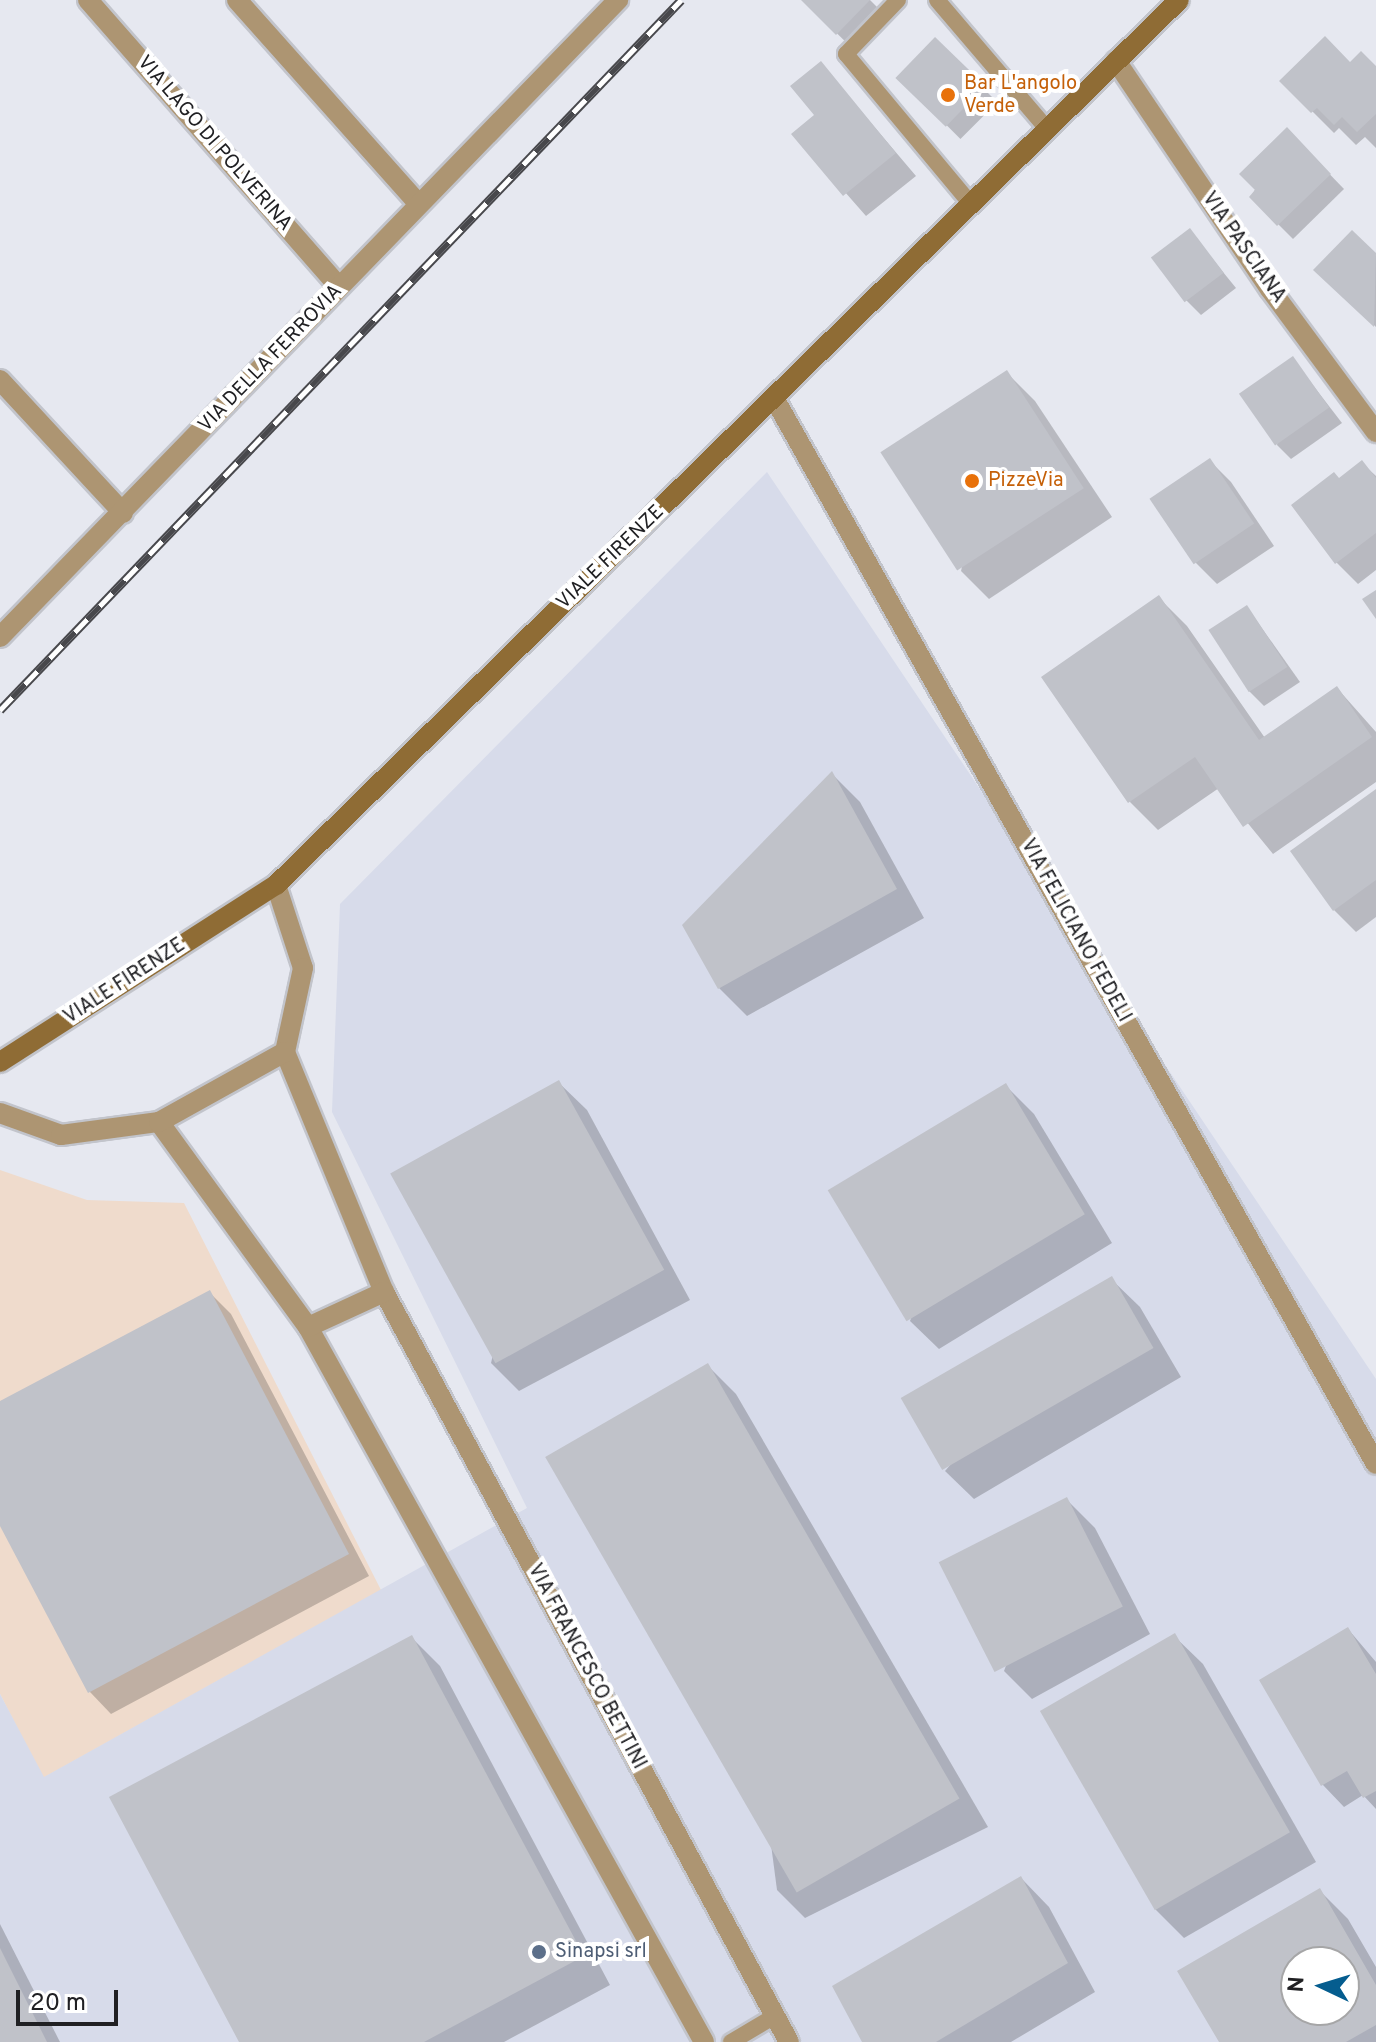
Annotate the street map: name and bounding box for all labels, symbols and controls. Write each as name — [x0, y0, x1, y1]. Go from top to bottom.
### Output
street label: VIA LAGO DI POLVERINA — [131, 51, 297, 237]
place label: Bar L'angolo Verde — [964, 72, 1077, 119]
marker: Bar L'angolo Verde — [939, 86, 957, 104]
street label: VIA PASCIANA — [1196, 188, 1290, 308]
street label: VIA DELLA FERROVIA — [194, 279, 348, 439]
place label: PizzeVia — [988, 469, 1064, 493]
marker: PizzeVia — [963, 472, 981, 490]
street label: VIALE FIRENZE — [552, 501, 670, 615]
street label: VIA FELICIANO FEDELI — [1014, 835, 1136, 1027]
street label: VIALE FIRENZE — [60, 934, 190, 1030]
street label: VIA FRANCESCO BETTINI — [521, 1560, 651, 1774]
place label: Sinapsi srl — [555, 1940, 647, 1964]
marker: Sinapsi srl — [530, 1943, 548, 1961]
north arrow — [1280, 1946, 1360, 2026]
scale bar — [20, 1974, 122, 2024]
text: N — [1284, 1976, 1312, 1993]
text: 20 m — [30, 1989, 86, 2019]

